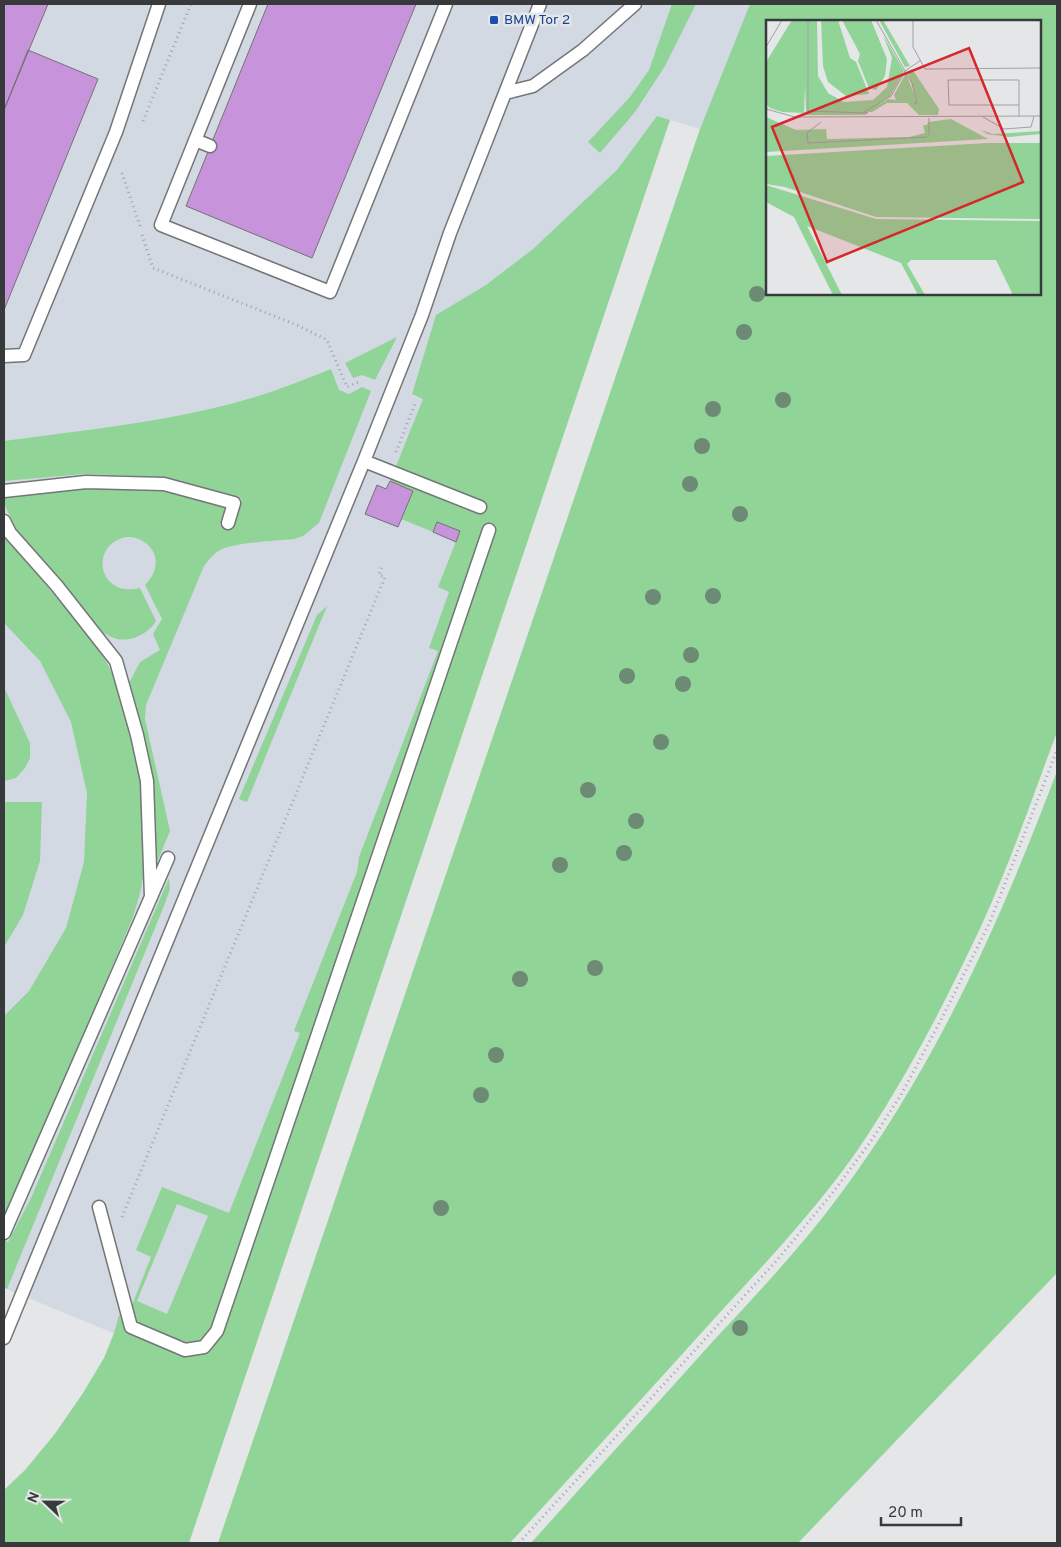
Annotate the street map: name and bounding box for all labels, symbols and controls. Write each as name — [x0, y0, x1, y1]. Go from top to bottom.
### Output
place label: BMW Tor 2 — [504, 12, 570, 29]
marker: BMW Tor 2 — [488, 14, 500, 26]
inset map — [766, 20, 1041, 295]
north arrow — [20, 1477, 70, 1527]
text: N — [25, 1490, 44, 1506]
scale bar — [881, 1494, 961, 1526]
text: 20 m — [888, 1504, 923, 1523]

